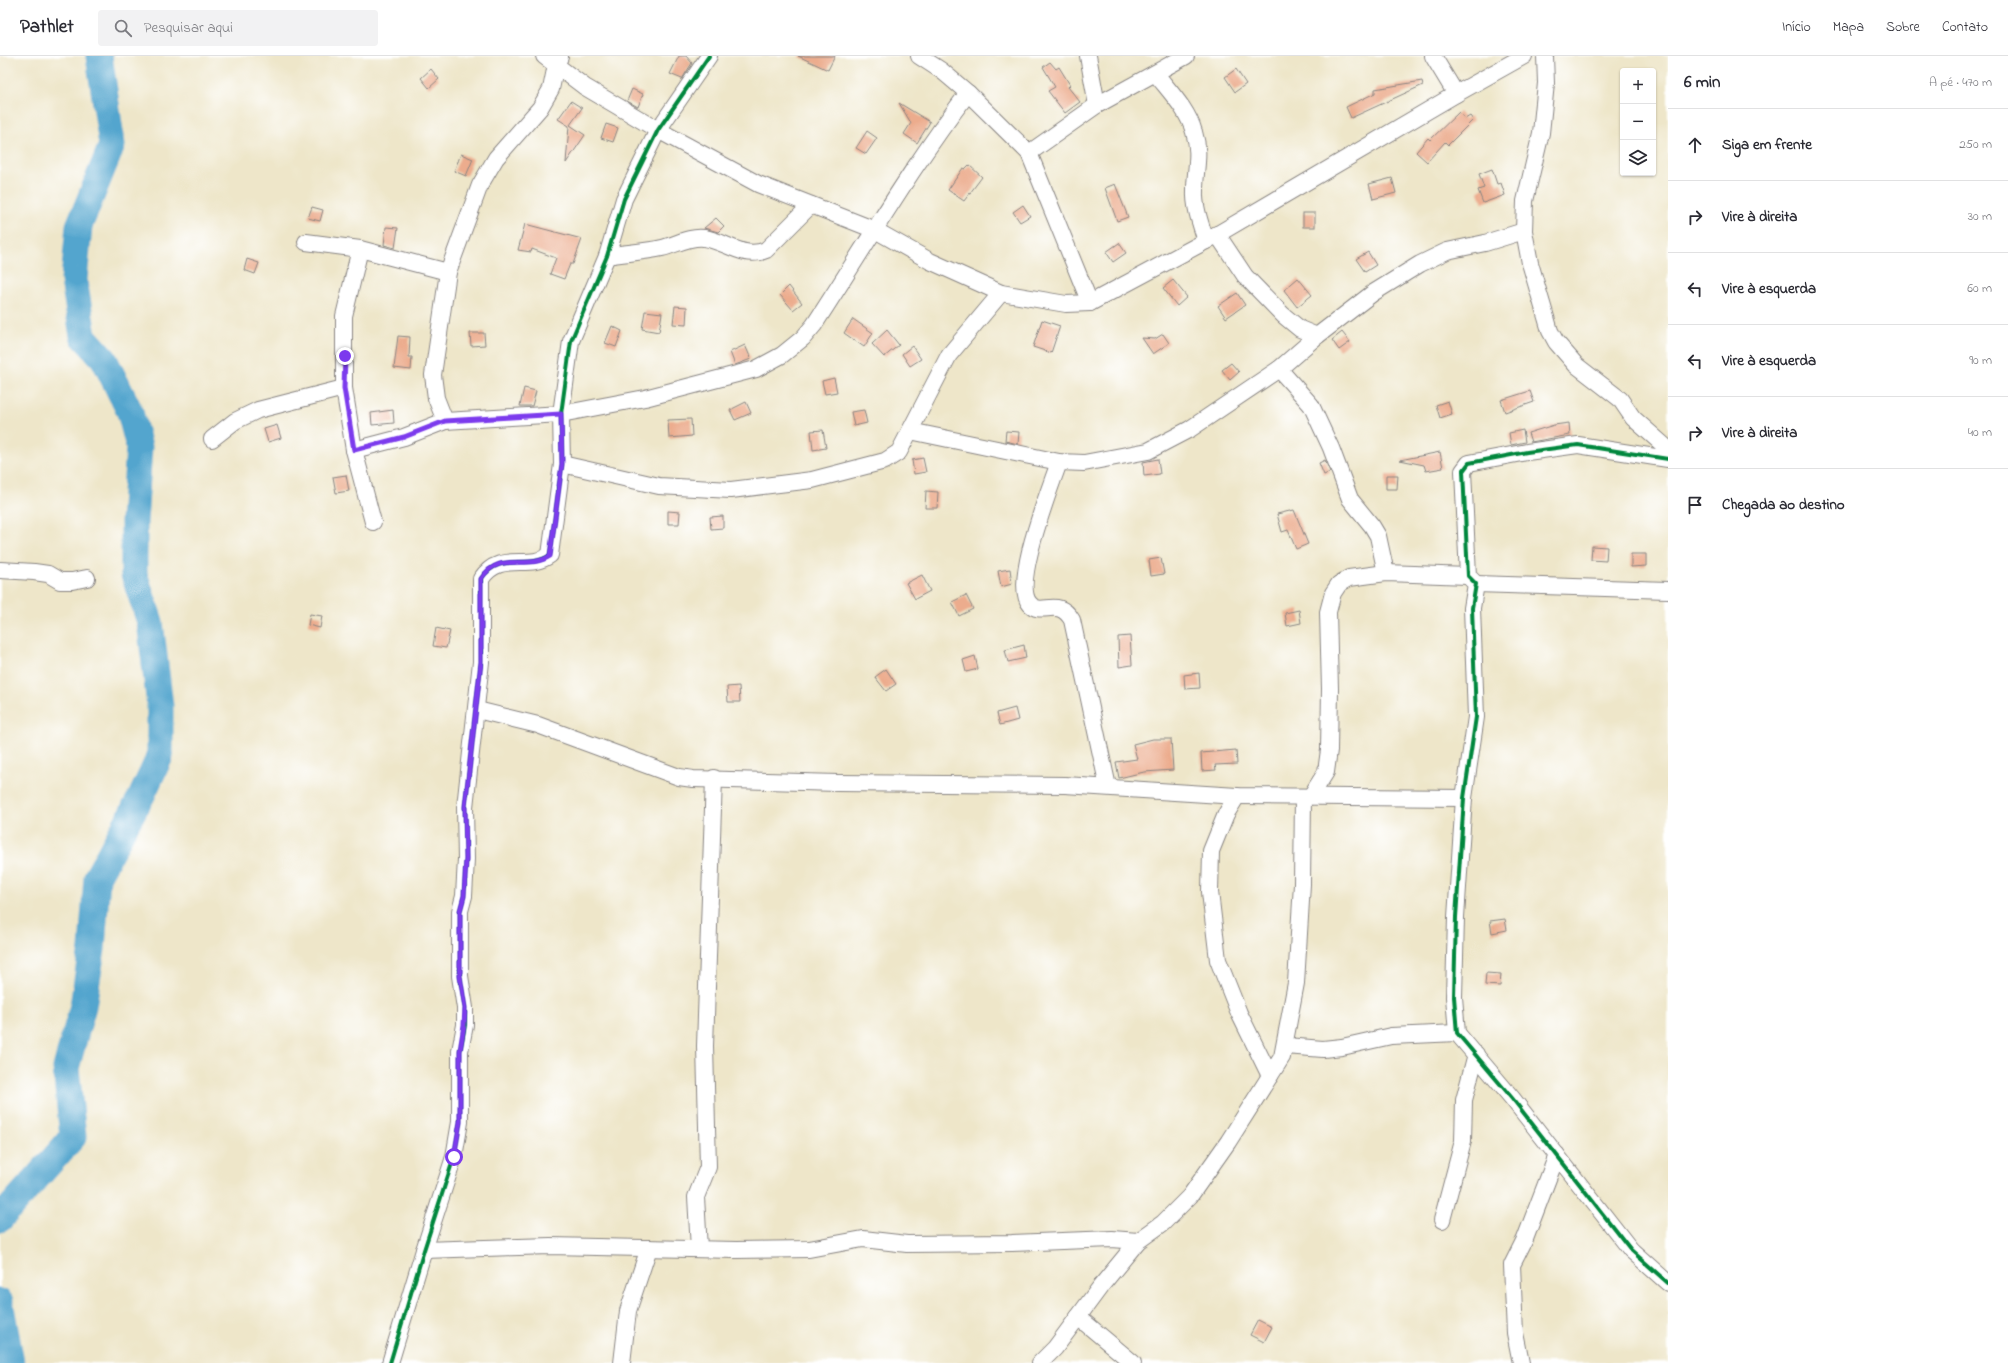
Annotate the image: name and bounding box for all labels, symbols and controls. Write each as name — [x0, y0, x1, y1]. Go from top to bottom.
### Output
search box — [98, 10, 378, 46]
text: Pathlet — [20, 14, 74, 41]
icon: search — [112, 17, 134, 39]
text: Pesquisar aqui — [144, 17, 233, 39]
text: Início — [1782, 17, 1811, 38]
text: Mapa — [1833, 17, 1864, 38]
text: Sobre — [1886, 17, 1920, 38]
text: Contato — [1942, 17, 1988, 38]
map controls — [1620, 68, 1656, 176]
button: + — [1620, 68, 1656, 104]
text: 6 min — [1684, 70, 1720, 95]
text: A pé · 470 m — [1929, 73, 1992, 92]
button: − — [1620, 104, 1656, 140]
icon: ahead — [1684, 134, 1706, 156]
text: Siga em frente — [1722, 134, 1812, 156]
text: 250 m — [1959, 135, 1992, 154]
button: layers — [1620, 140, 1656, 176]
icon: right — [1684, 206, 1706, 228]
text: Vire à direita — [1722, 206, 1797, 228]
text: 30 m — [1968, 207, 1992, 226]
icon: left — [1684, 278, 1706, 300]
text: Vire à esquerda — [1722, 278, 1816, 300]
text: 60 m — [1967, 279, 1992, 298]
route end — [336, 347, 354, 365]
icon: left — [1684, 350, 1706, 372]
text: Vire à esquerda — [1722, 350, 1816, 372]
text: 90 m — [1969, 351, 1992, 370]
icon: right — [1684, 422, 1706, 444]
text: Vire à direita — [1722, 422, 1797, 444]
text: 40 m — [1968, 423, 1992, 442]
icon: arrive — [1684, 494, 1706, 516]
text: Chegada ao destino — [1722, 494, 1845, 516]
route start — [445, 1148, 463, 1166]

